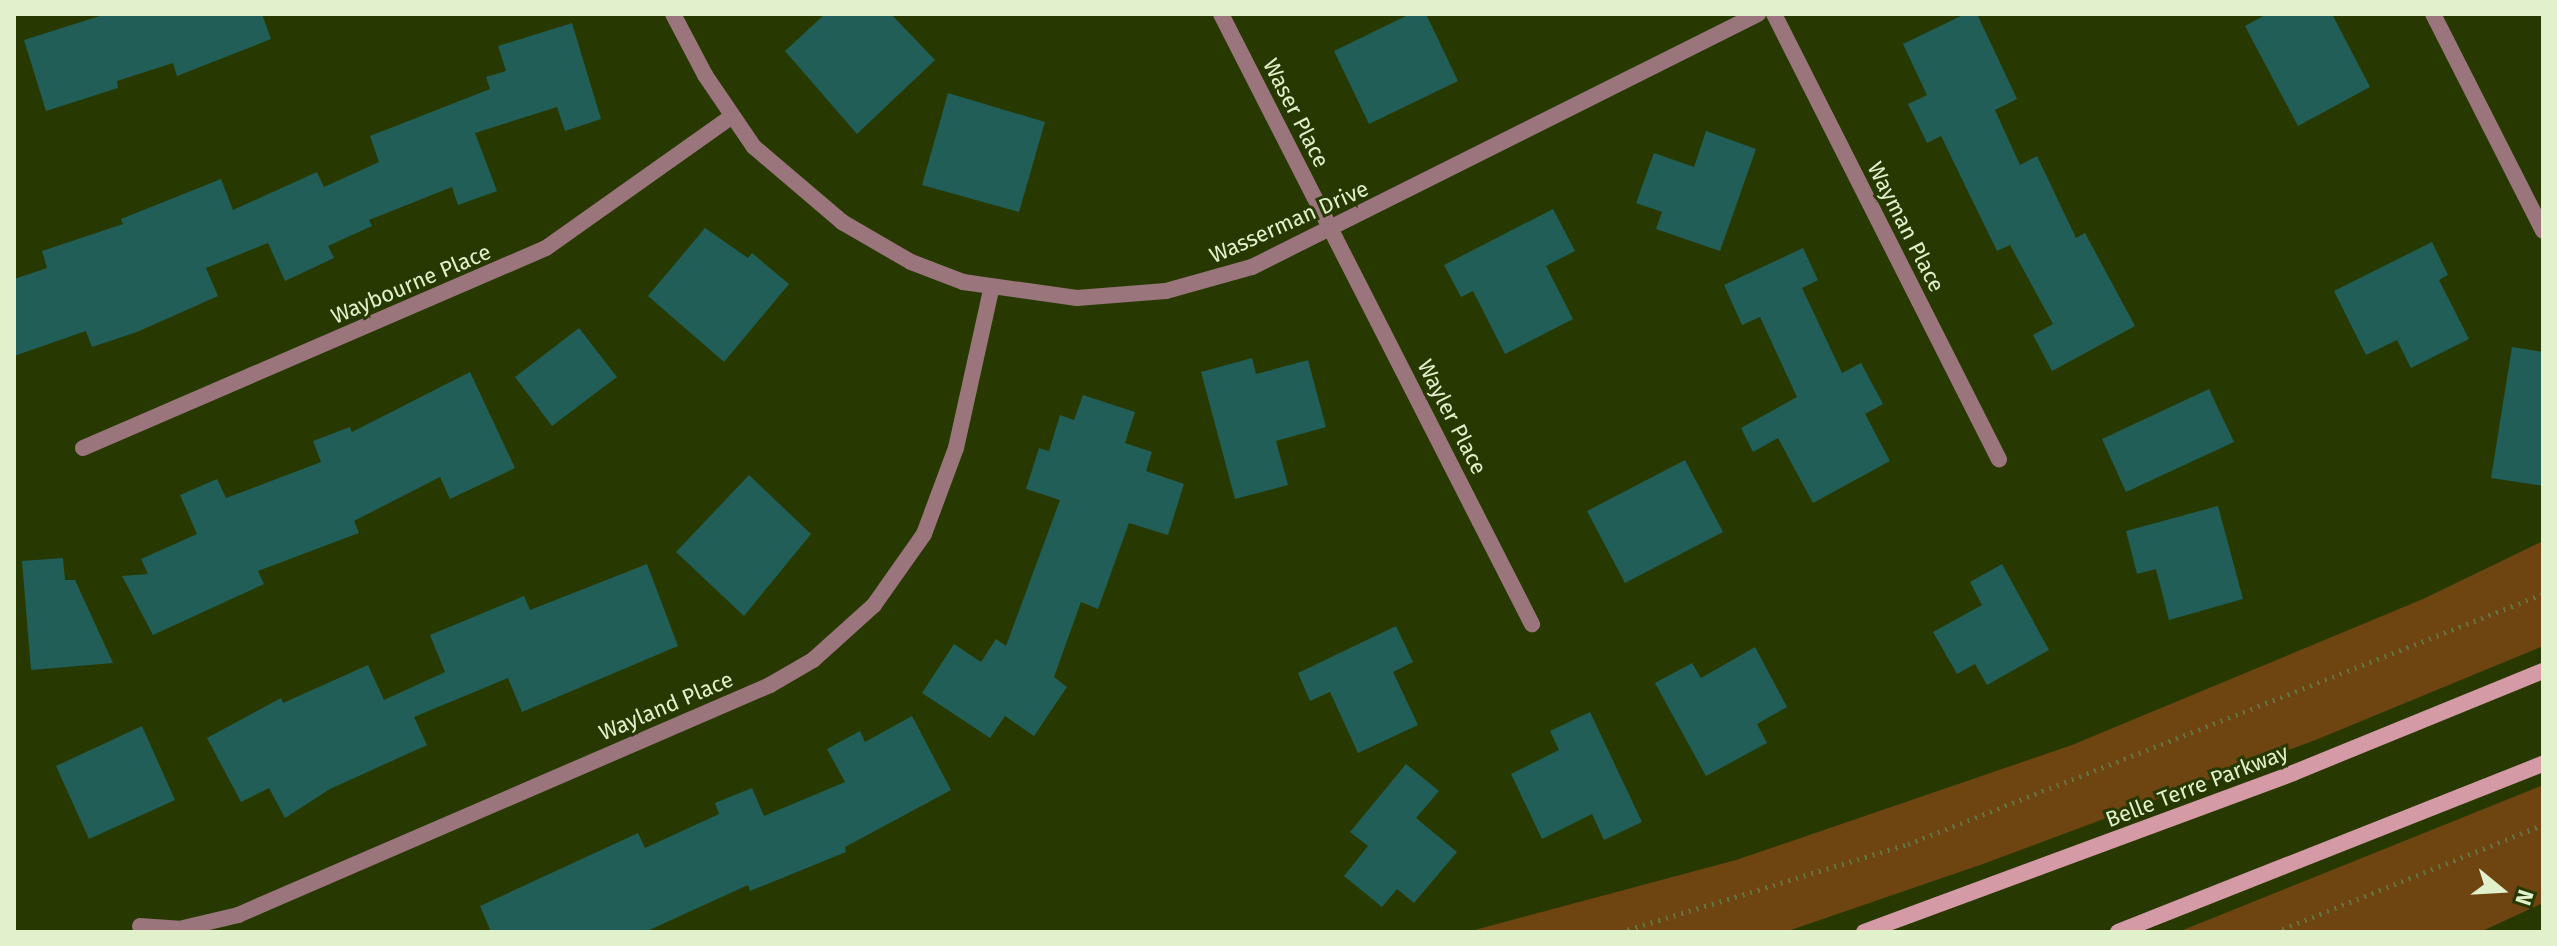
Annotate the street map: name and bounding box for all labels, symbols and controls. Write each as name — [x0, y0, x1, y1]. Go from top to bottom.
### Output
street label: Waser Place — [1257, 54, 1335, 172]
street label: Wayman Place — [1862, 158, 1950, 296]
street label: Wasserman Drive — [1205, 175, 1373, 269]
street label: Waybourne Place — [327, 238, 495, 330]
street label: Wayler Place — [1412, 355, 1492, 479]
street label: Wayland Place — [595, 666, 737, 746]
street label: Belle Terre Parkway — [2102, 739, 2292, 833]
north arrow — [2461, 850, 2541, 930]
text: N — [2509, 886, 2539, 909]

